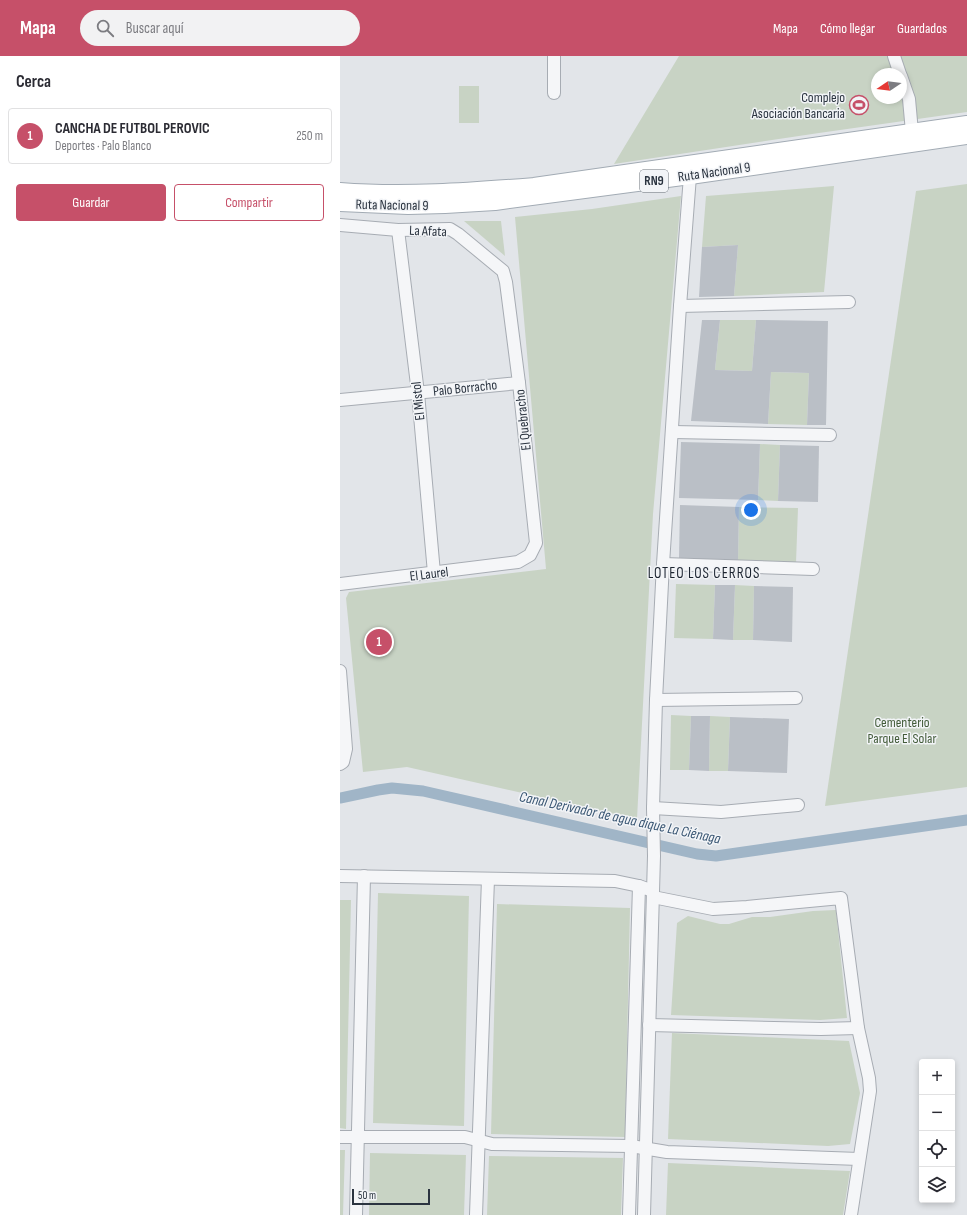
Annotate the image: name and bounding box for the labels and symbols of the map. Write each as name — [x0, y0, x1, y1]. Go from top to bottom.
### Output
north arrow — [871, 68, 907, 104]
place label: Complejo Asociación Bancaria — [751, 89, 845, 122]
sports icon: Complejo Asociación Bancaria — [848, 94, 870, 116]
street label: Ruta Nacional 9 — [677, 158, 751, 186]
road number: RN9 — [640, 170, 668, 192]
street label: Ruta Nacional 9 — [355, 196, 429, 214]
street label: La Afata — [409, 222, 447, 240]
street label: Palo Borracho — [432, 376, 498, 400]
street label: El Mistol — [408, 381, 428, 421]
street label: El Quebracho — [511, 388, 535, 451]
your location — [741, 500, 761, 520]
street label: El Laurel — [409, 563, 449, 585]
district label: LOTEO LOS CERROS — [648, 564, 760, 583]
pin: 1 — [366, 627, 392, 657]
park label: Cementerio Parque El Solar — [868, 714, 936, 747]
water label: Canal Derivador de agua dique La Ciénaga — [518, 787, 722, 849]
scale bar — [352, 1187, 430, 1206]

